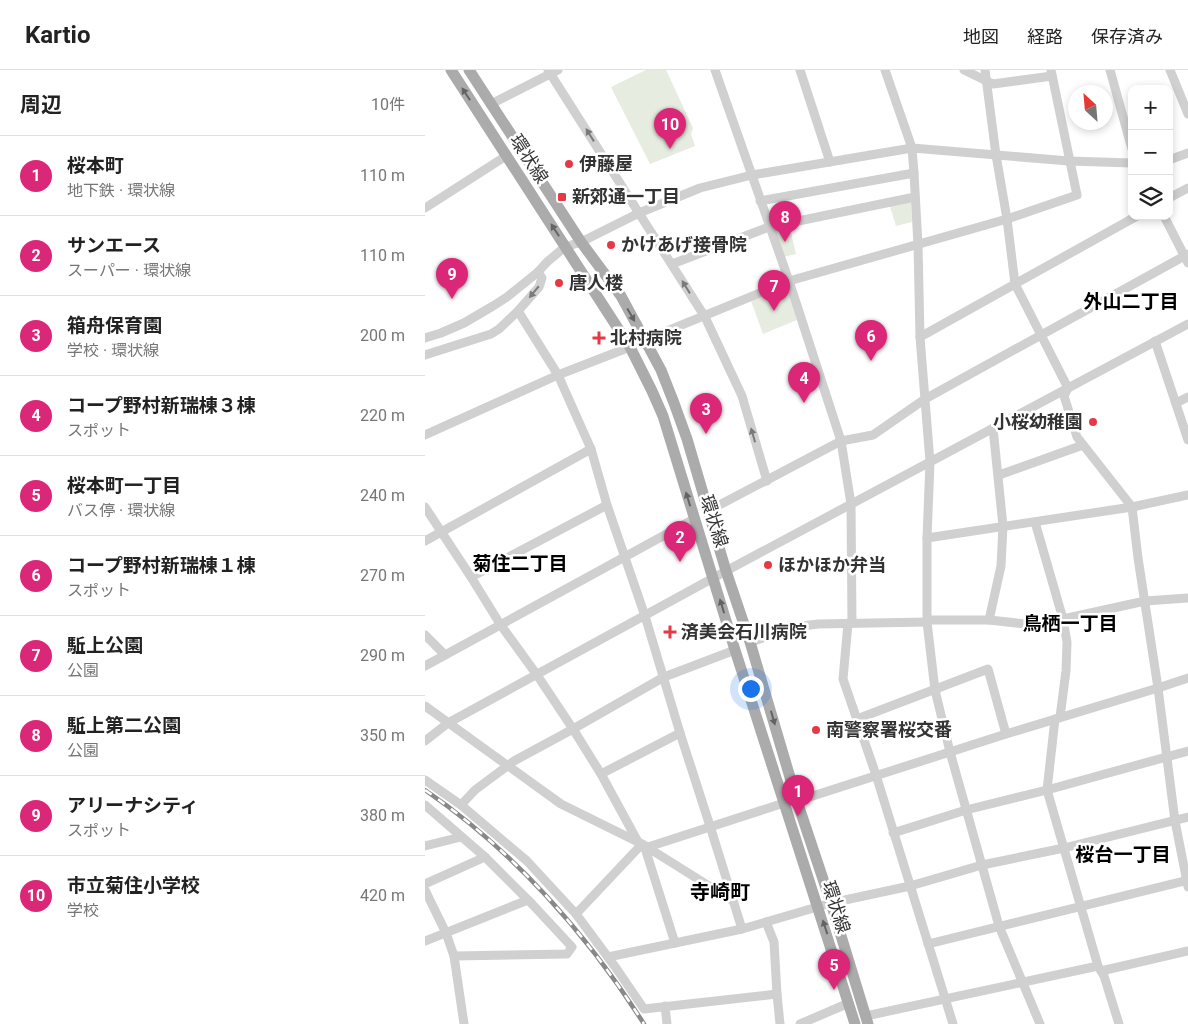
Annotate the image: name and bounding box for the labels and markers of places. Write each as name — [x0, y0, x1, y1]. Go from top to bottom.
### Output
pin: 10 — [654, 108, 686, 149]
place label: 伊藤屋 — [579, 153, 633, 174]
marker: 伊藤屋 — [563, 158, 575, 170]
place label: 新郊通一丁目 — [572, 186, 680, 207]
marker: 新郊通一丁目 — [556, 191, 568, 203]
pin: 8 — [769, 201, 801, 242]
place label: かけあげ接骨院 — [621, 234, 747, 255]
marker: かけあげ接骨院 — [605, 239, 617, 251]
pin: 9 — [436, 258, 468, 299]
pin: 7 — [758, 270, 790, 311]
place label: 唐人楼 — [569, 272, 623, 293]
marker: 唐人楼 — [553, 277, 565, 289]
pin: 6 — [855, 320, 887, 361]
place label: 北村病院 — [610, 327, 682, 348]
marker: 北村病院 — [592, 331, 606, 345]
pin: 4 — [788, 362, 820, 403]
pin: 3 — [690, 393, 722, 434]
place label: 小桜幼稚園 — [993, 411, 1083, 432]
marker: 小桜幼稚園 — [1087, 416, 1099, 428]
pin: 2 — [664, 521, 696, 562]
place label: ほかほか弁当 — [778, 554, 886, 575]
marker: ほかほか弁当 — [762, 559, 774, 571]
place label: 済美会石川病院 — [681, 621, 807, 642]
marker: 済美会石川病院 — [663, 625, 677, 639]
place label: 南警察署桜交番 — [826, 719, 952, 740]
marker: 南警察署桜交番 — [810, 724, 822, 736]
pin: 1 — [782, 775, 814, 816]
pin: 5 — [818, 949, 850, 990]

